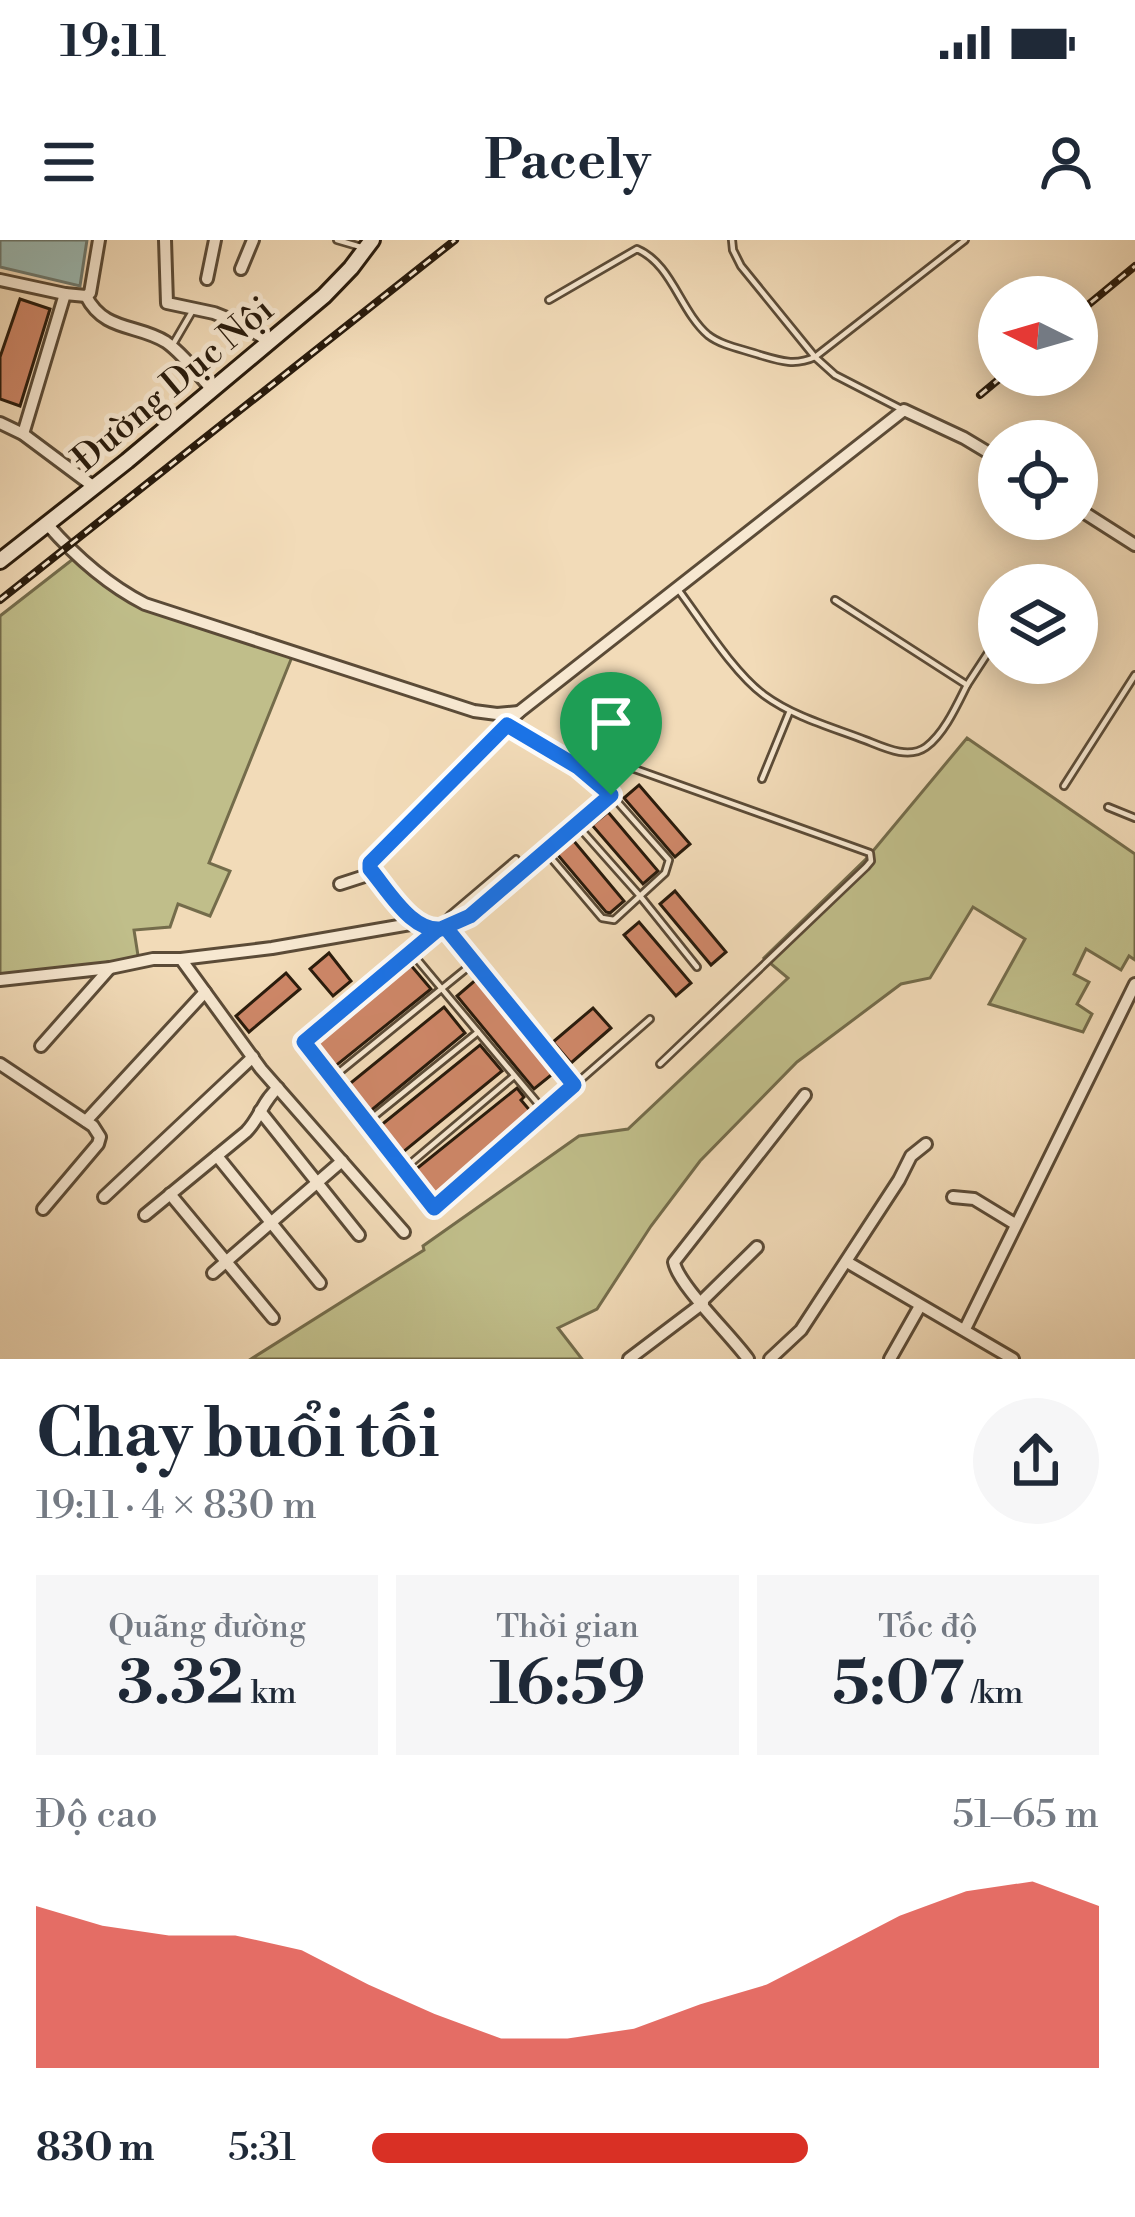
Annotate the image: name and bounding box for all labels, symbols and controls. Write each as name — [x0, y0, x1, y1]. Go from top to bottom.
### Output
text: 19:11 — [60, 14, 166, 71]
text: Pacely — [484, 128, 651, 196]
icon: menu — [36, 129, 102, 195]
icon: person — [1033, 129, 1099, 195]
north arrow — [978, 276, 1098, 396]
map controls — [978, 276, 1098, 684]
street label: Đường Dục Nội — [64, 288, 283, 482]
button: locate — [978, 420, 1098, 540]
button: layers — [978, 564, 1098, 684]
pin — [560, 672, 662, 795]
icon: arrive — [578, 690, 644, 756]
text: Chạy buổi tối — [36, 1395, 439, 1478]
button: share — [973, 1398, 1099, 1524]
text: 19:11 · 4 × 830 m — [36, 1482, 317, 1531]
text: Quãng đường — [108, 1607, 306, 1648]
text: Thời gian — [496, 1607, 639, 1648]
text: Tốc độ — [878, 1607, 978, 1648]
text: 3.32 — [118, 1648, 244, 1723]
text: 16:59 — [490, 1648, 645, 1723]
text: 5:07 — [832, 1648, 964, 1723]
text: km — [244, 1673, 297, 1714]
text: /km — [964, 1673, 1024, 1714]
text: Độ cao — [36, 1791, 158, 1840]
text: 51–65 m — [952, 1791, 1099, 1840]
text: 830 m — [36, 2124, 154, 2173]
text: 5:31 — [228, 2124, 296, 2173]

